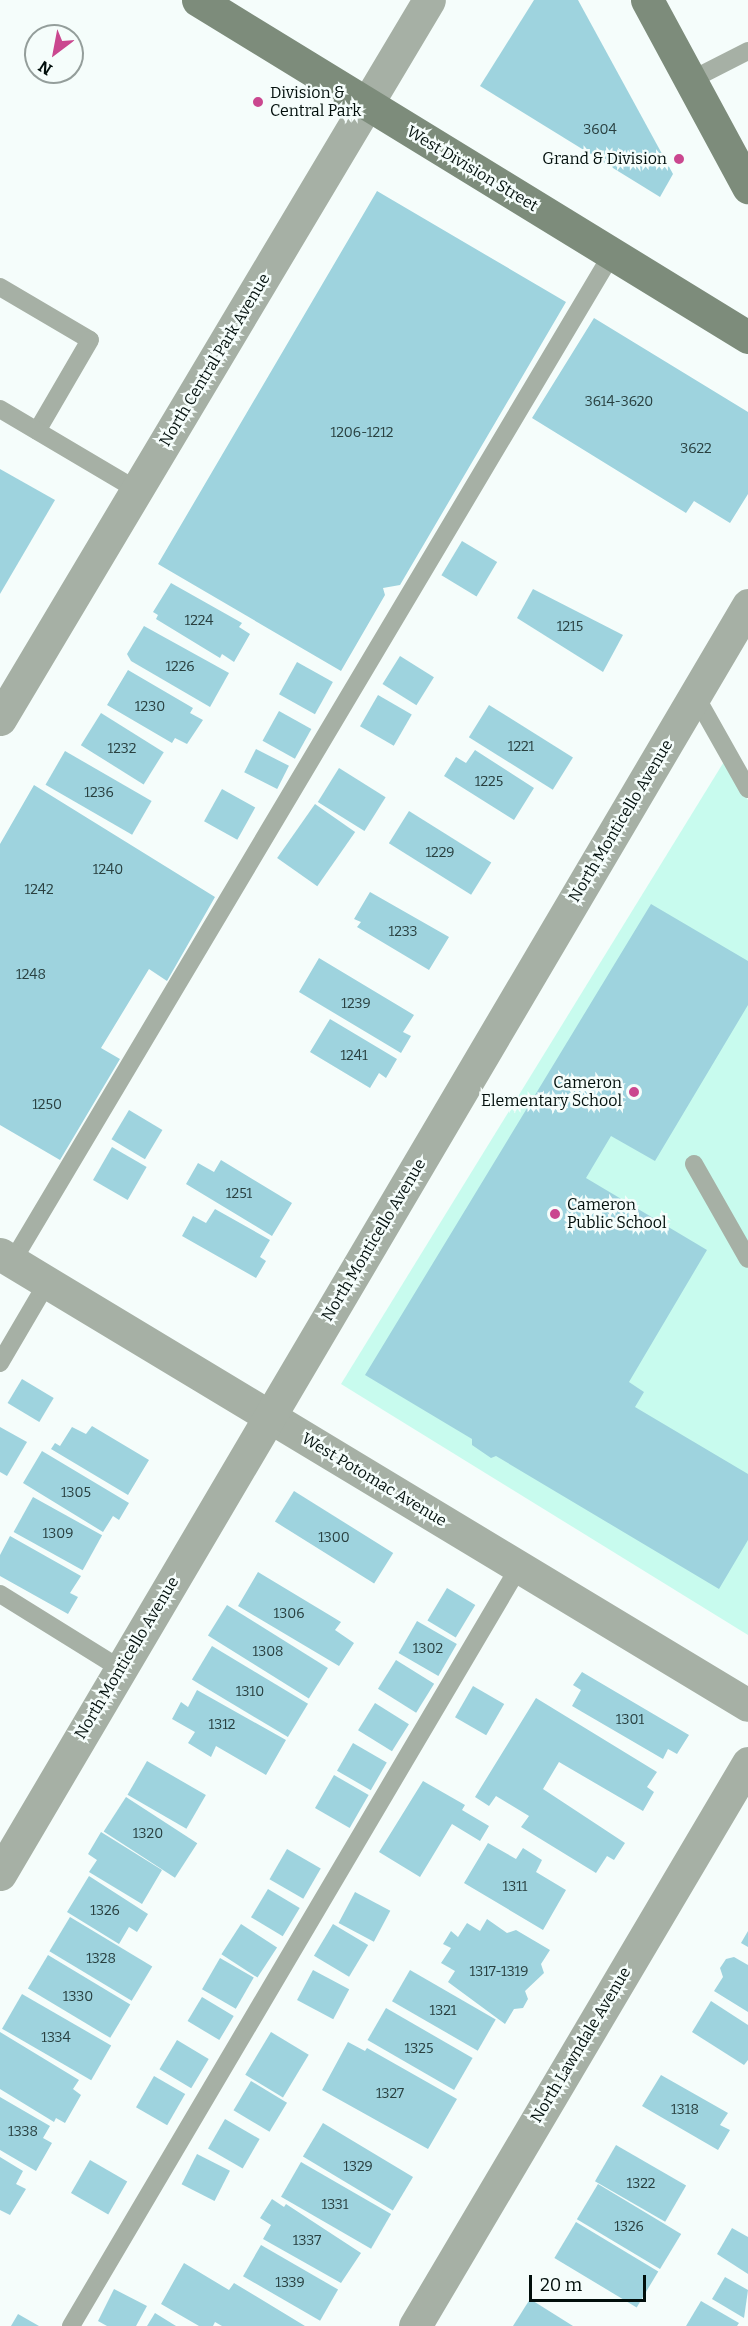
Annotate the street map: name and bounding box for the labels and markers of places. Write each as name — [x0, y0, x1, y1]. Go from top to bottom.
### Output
place label: Division & Central Park — [270, 83, 361, 121]
marker: Division & Central Park — [251, 95, 265, 109]
place label: Grand & Division — [542, 149, 667, 169]
marker: Grand & Division — [672, 152, 686, 166]
place label: Cameron Elementary School — [481, 1073, 622, 1111]
marker: Cameron Elementary School — [627, 1085, 641, 1099]
place label: Cameron Public School — [567, 1195, 667, 1233]
marker: Cameron Public School — [548, 1207, 562, 1221]

